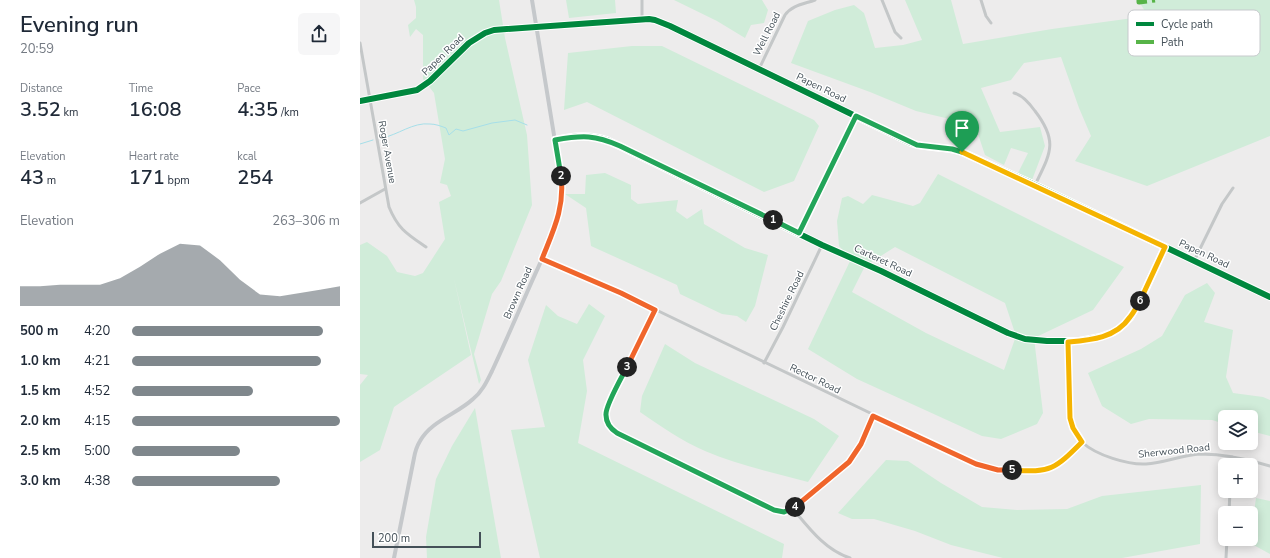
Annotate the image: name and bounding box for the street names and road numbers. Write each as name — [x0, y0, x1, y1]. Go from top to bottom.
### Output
street label: Well Road — [750, 10, 784, 58]
street label: Papen Road — [419, 31, 467, 79]
street label: Papen Road — [794, 70, 849, 106]
street label: Roger Avenue — [375, 120, 399, 184]
street label: Papen Road — [1177, 236, 1232, 272]
street label: Carteret Road — [852, 241, 914, 281]
street label: Brown Road — [500, 265, 536, 321]
street label: Cheshire Road — [766, 268, 808, 333]
street label: Rector Road — [787, 361, 843, 397]
street label: Sherwood Road — [1137, 440, 1211, 462]

